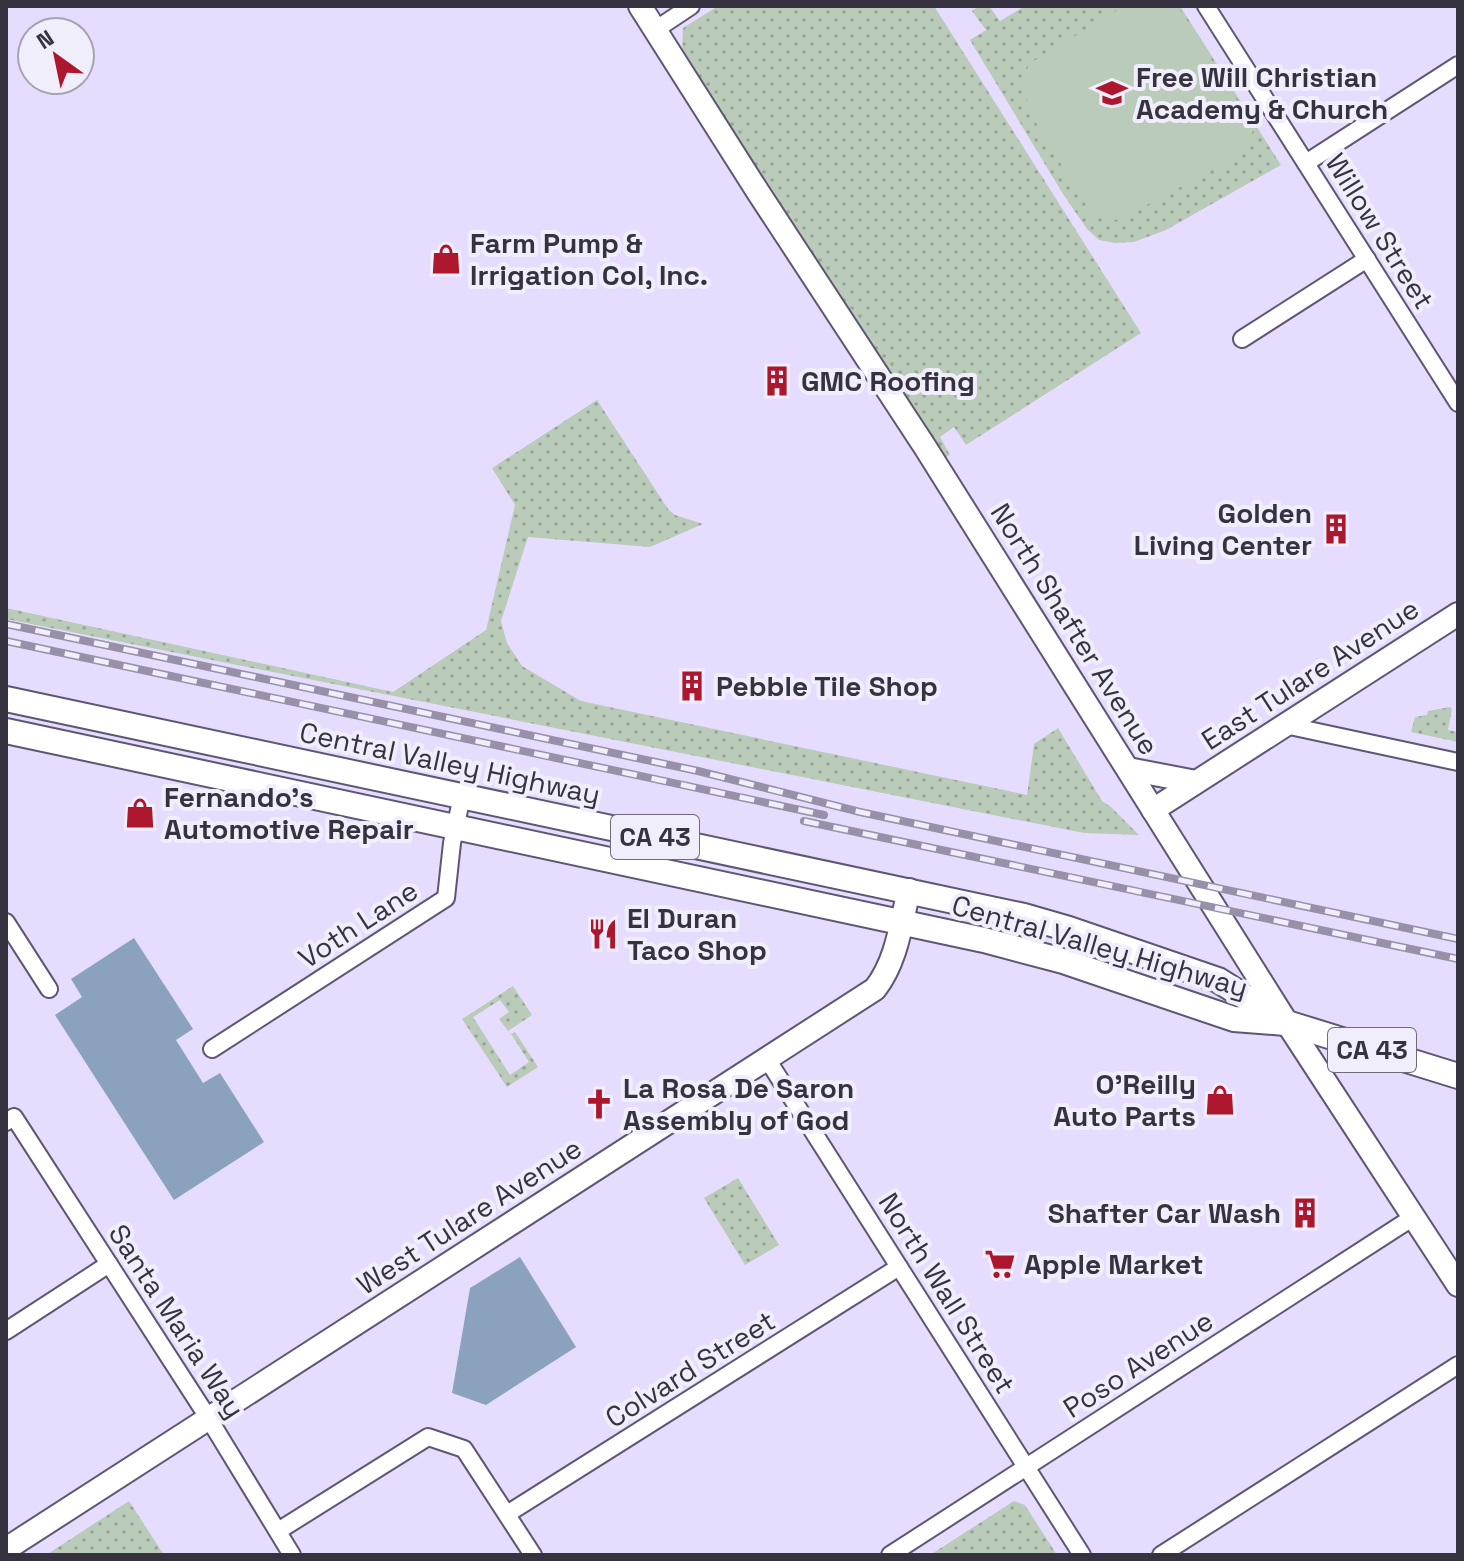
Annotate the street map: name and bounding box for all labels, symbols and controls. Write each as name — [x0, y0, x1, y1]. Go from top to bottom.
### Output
north arrow — [16, 16, 96, 96]
text: N — [31, 23, 59, 55]
place label: Free Will Christian Academy & Church — [1136, 59, 1388, 127]
school or university icon: Free Will Christian Academy & Church — [1095, 76, 1129, 110]
street label: Willow Street — [1318, 146, 1442, 316]
place label: Farm Pump & Irrigation Col, Inc. — [470, 225, 708, 293]
shop icon: Farm Pump & Irrigation Col, Inc. — [429, 242, 463, 276]
place label: GMC Roofing — [801, 363, 975, 399]
building icon: GMC Roofing — [760, 364, 794, 398]
place label: Golden Living Center — [1134, 495, 1312, 563]
street label: North Shafter Avenue — [983, 496, 1167, 762]
building icon: Golden Living Center — [1319, 512, 1353, 546]
street label: East Tulare Avenue — [1194, 590, 1426, 758]
place label: Pebble Tile Shop — [716, 668, 938, 704]
building icon: Pebble Tile Shop — [675, 669, 709, 703]
street label: Central Valley Highway — [296, 714, 604, 812]
place label: Fernando's Automotive Repair — [164, 779, 414, 847]
shop icon: Fernando's Automotive Repair — [123, 796, 157, 830]
road number: CA 43 — [611, 815, 699, 859]
street label: Voth Lane — [291, 872, 425, 976]
street label: Central Valley Highway — [948, 886, 1252, 1006]
place label: El Duran Taco Shop — [627, 900, 767, 968]
restaurant icon: El Duran Taco Shop — [586, 917, 620, 951]
road number: CA 43 — [1328, 1028, 1416, 1072]
place label: O'Reilly Auto Parts — [1053, 1066, 1196, 1134]
place label: La Rosa De Saron Assembly of God — [623, 1070, 854, 1138]
shop icon: O'Reilly Auto Parts — [1203, 1083, 1237, 1117]
church icon: La Rosa De Saron Assembly of God — [582, 1087, 616, 1121]
street label: West Tulare Avenue — [350, 1130, 588, 1302]
street label: North Wall Street — [871, 1186, 1023, 1400]
place label: Shafter Car Wash — [1048, 1195, 1281, 1231]
building icon: Shafter Car Wash — [1288, 1196, 1322, 1230]
street label: Santa Maria Way — [101, 1217, 253, 1425]
place label: Apple Market — [1024, 1246, 1204, 1282]
supermarket icon: Apple Market — [983, 1247, 1017, 1281]
street label: Colvard Street — [598, 1302, 782, 1436]
street label: Poso Avenue — [1056, 1302, 1220, 1426]

